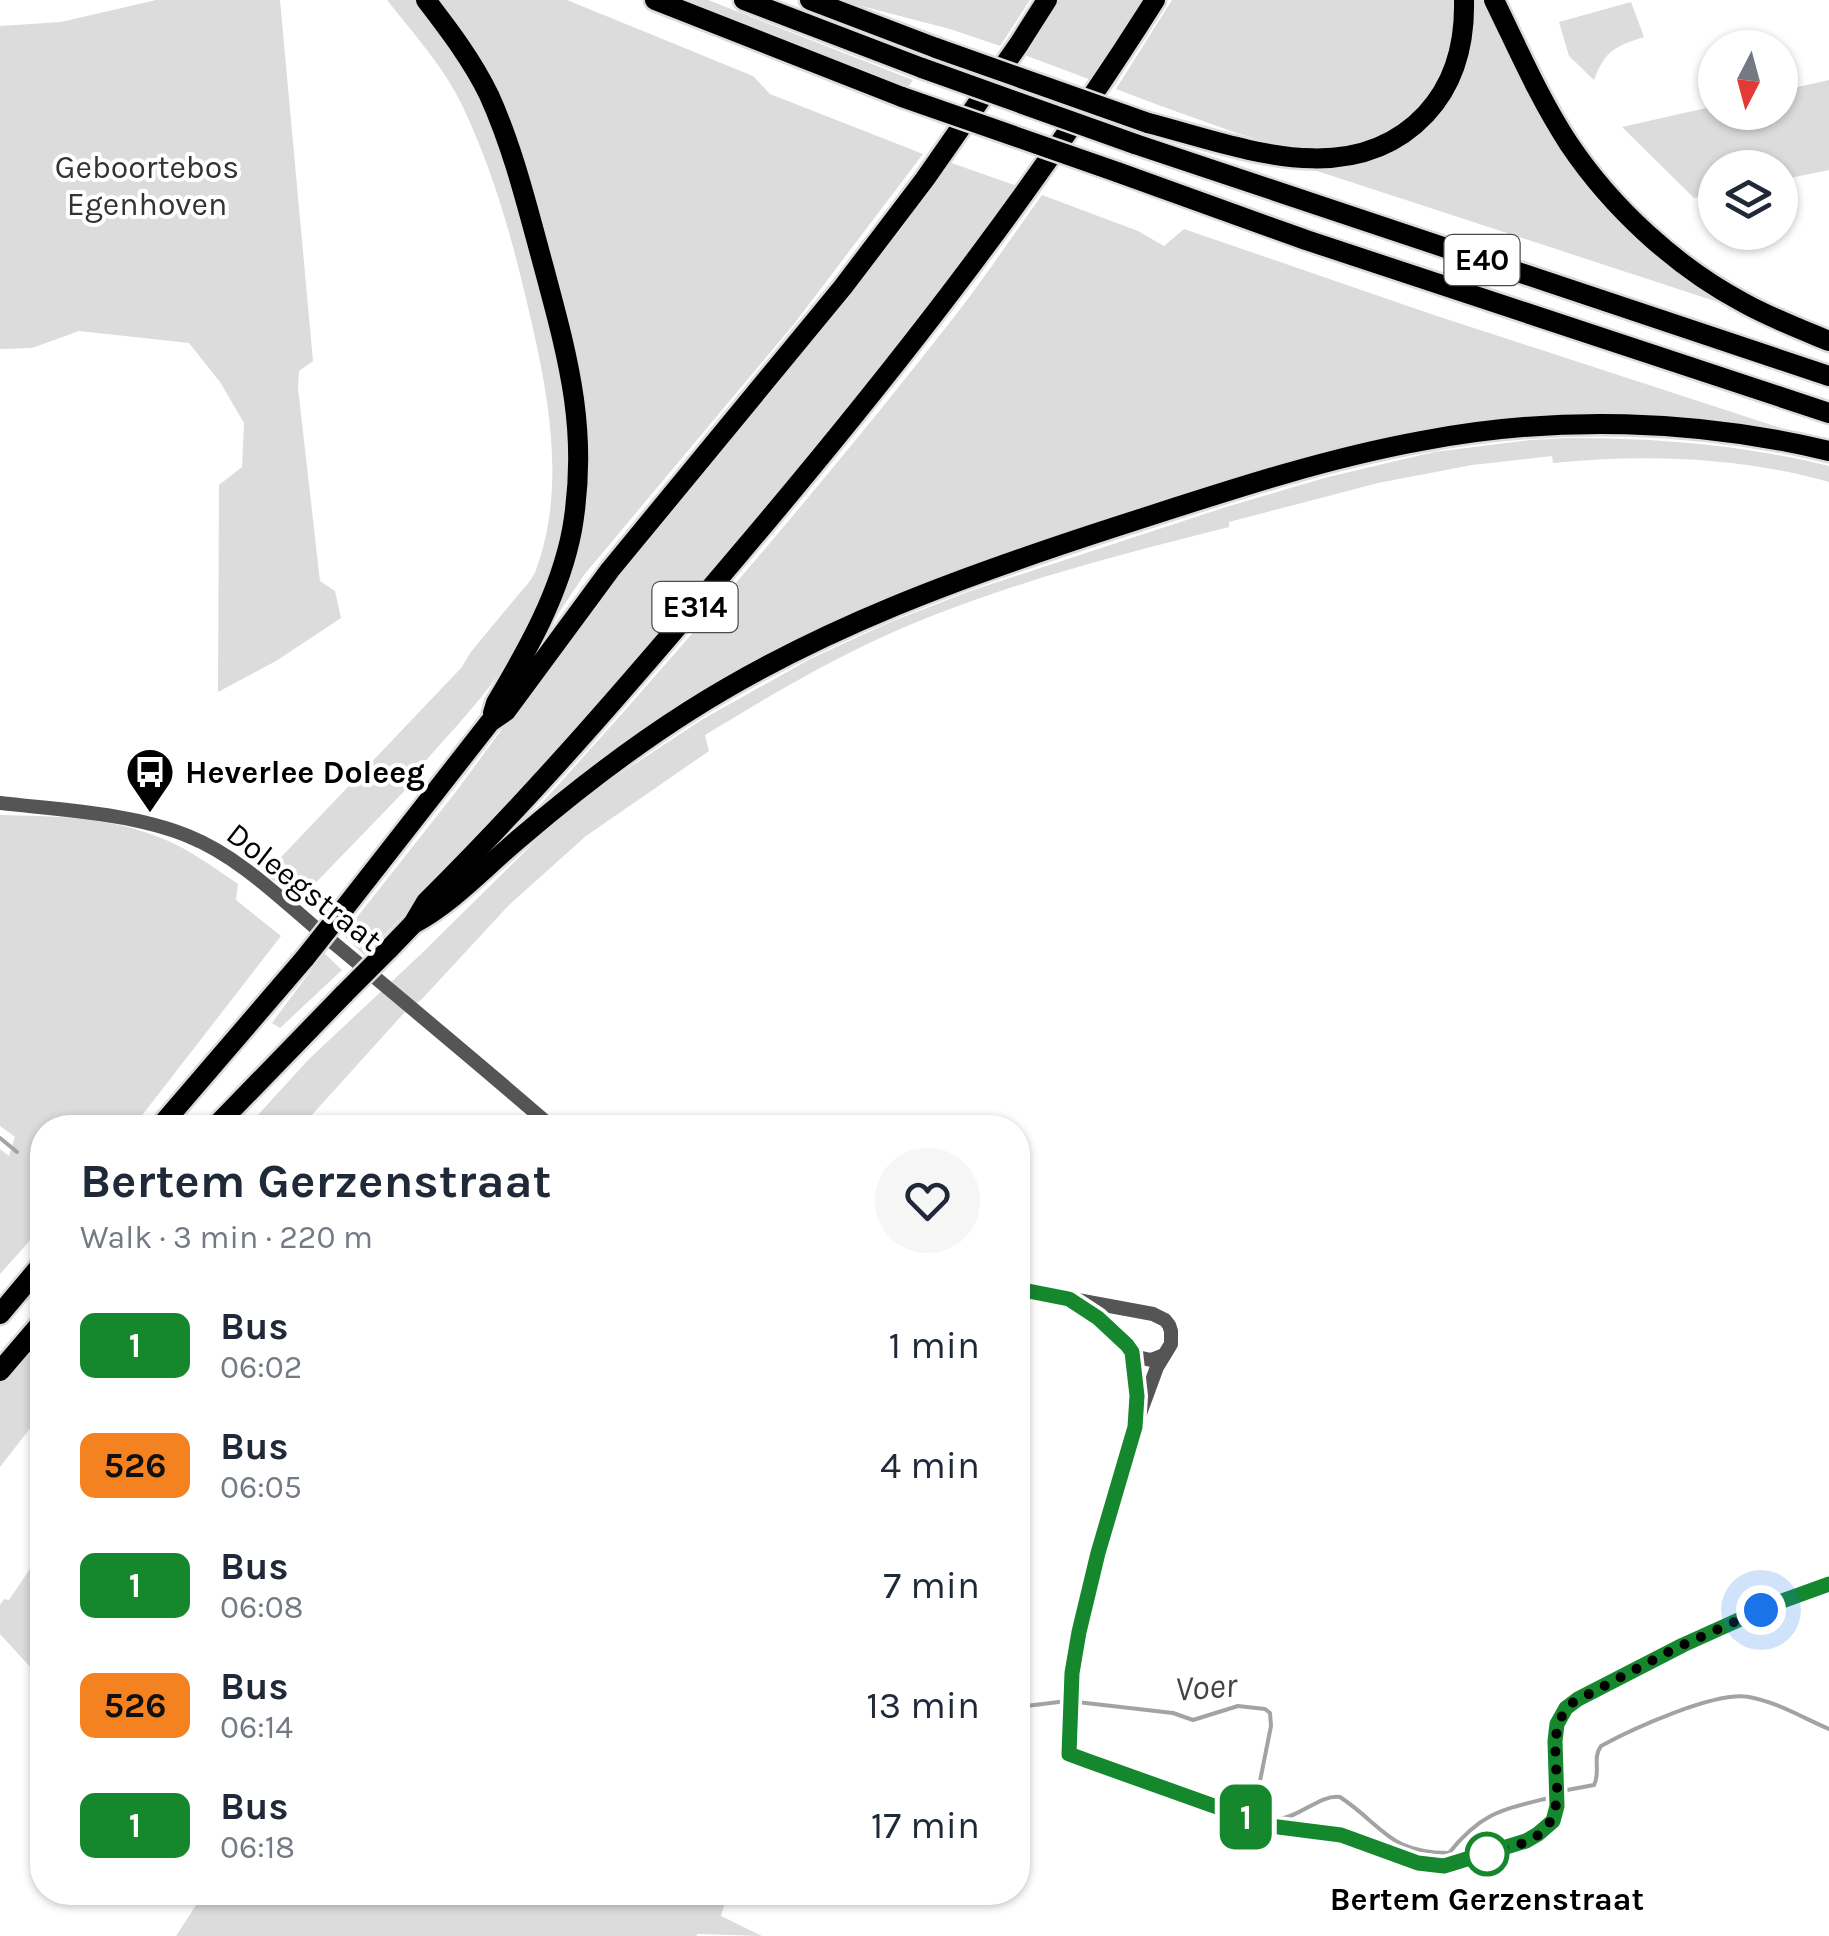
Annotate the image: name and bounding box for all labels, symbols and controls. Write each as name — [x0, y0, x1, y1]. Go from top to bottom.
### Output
north arrow — [1698, 30, 1798, 130]
map controls — [1698, 30, 1798, 250]
park label: Geboortebos Egenhoven — [55, 149, 239, 223]
button: layers — [1698, 150, 1798, 250]
road number: E40 — [1444, 235, 1520, 285]
road number: E314 — [652, 582, 738, 632]
bus stop icon: Heverlee Doleeg — [124, 746, 176, 814]
place label: Heverlee Doleeg — [185, 754, 425, 791]
street label: Doleegstraat — [219, 815, 389, 959]
button: heart — [875, 1148, 980, 1253]
text: Bertem Gerzenstraat — [80, 1153, 552, 1209]
text: Walk · 3 min · 220 m — [80, 1219, 373, 1256]
text: Bus — [220, 1304, 289, 1349]
text: 1 min — [889, 1323, 980, 1368]
text: 1 — [129, 1325, 141, 1366]
text: 06:02 — [220, 1349, 302, 1386]
text: Bus — [220, 1424, 289, 1469]
text: 4 min — [880, 1443, 980, 1488]
text: 526 — [104, 1445, 166, 1486]
text: 06:05 — [220, 1469, 302, 1506]
text: Bus — [220, 1544, 289, 1589]
text: 7 min — [883, 1563, 980, 1608]
text: 1 — [129, 1565, 141, 1606]
your location — [1736, 1585, 1786, 1635]
text: 06:08 — [220, 1589, 303, 1626]
text: Bus — [220, 1664, 289, 1709]
water label: Voer — [1174, 1664, 1239, 1710]
text: 13 min — [866, 1683, 980, 1728]
text: 526 — [104, 1685, 166, 1726]
text: 06:14 — [220, 1709, 293, 1746]
text: Bus — [220, 1784, 289, 1829]
line badge: 1 — [1214, 1784, 1278, 1850]
text: 1 — [1240, 1797, 1252, 1838]
text: 17 min — [871, 1803, 980, 1848]
text: 1 — [129, 1805, 141, 1846]
text: 06:18 — [220, 1829, 295, 1866]
marker: Bertem Gerzenstraat — [1466, 1833, 1508, 1875]
place label: Bertem Gerzenstraat — [1330, 1881, 1644, 1918]

